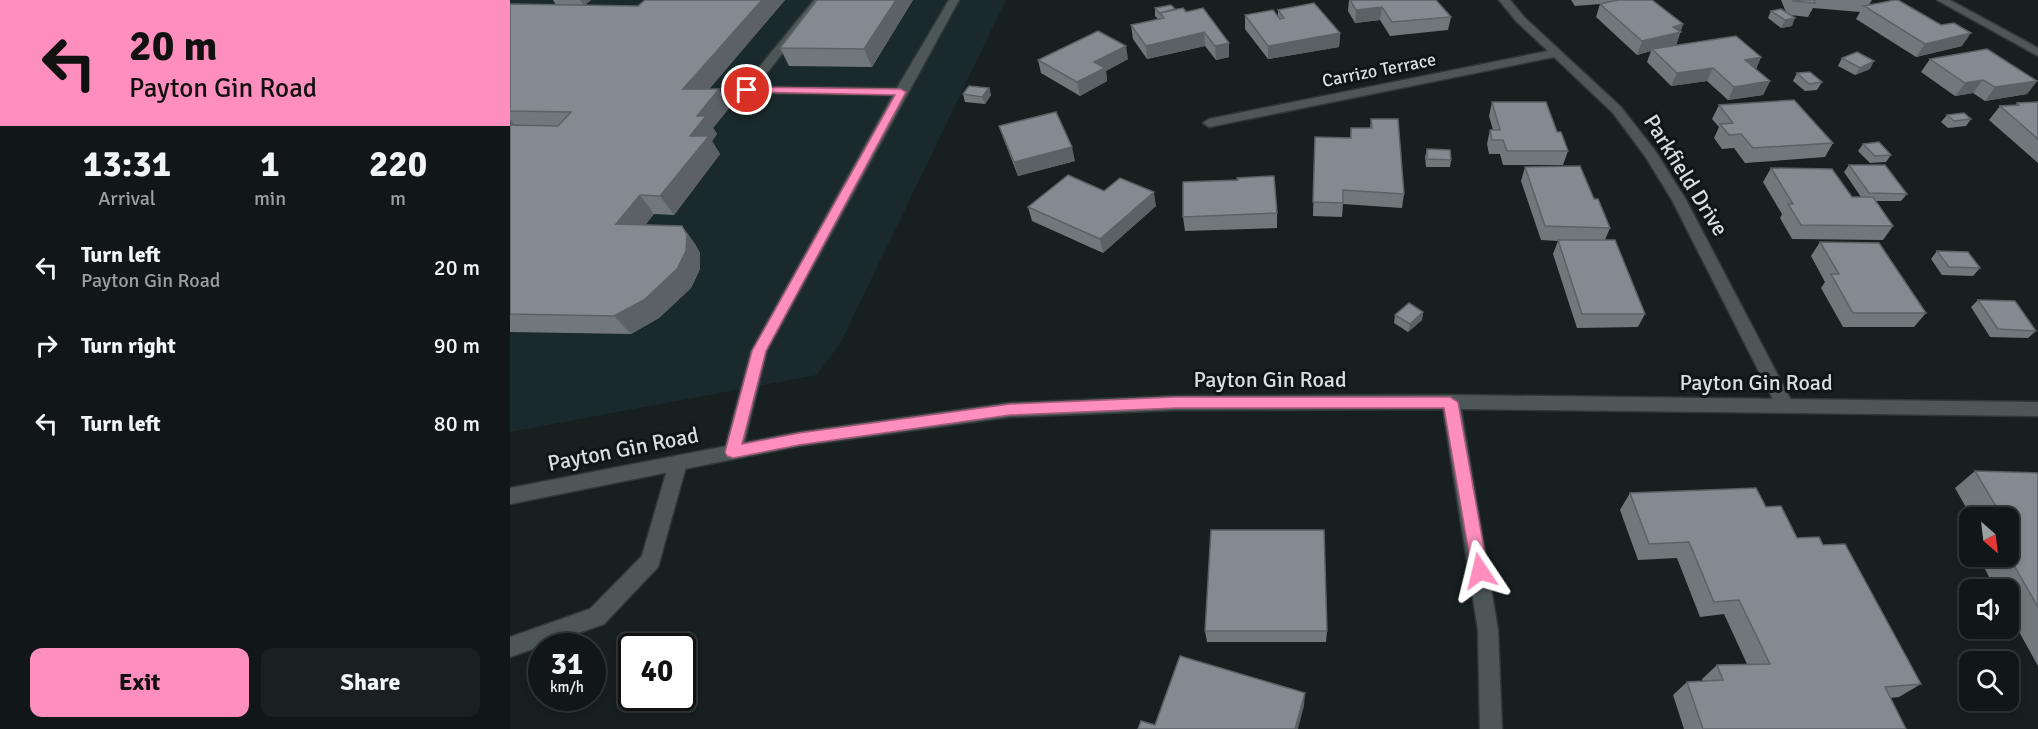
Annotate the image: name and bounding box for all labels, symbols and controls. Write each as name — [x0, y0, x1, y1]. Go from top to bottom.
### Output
text: 20 m — [129, 21, 218, 72]
icon: left — [30, 24, 108, 102]
street label: Carrizo Terrace — [1320, 48, 1438, 92]
pin — [721, 64, 772, 115]
text: Payton Gin Road — [129, 72, 317, 105]
icon: arrive — [730, 73, 763, 106]
street label: Parkfield Drive — [1638, 109, 1734, 241]
text: 13:31 — [83, 142, 171, 187]
text: 1 — [260, 142, 280, 187]
text: 220 — [369, 142, 427, 187]
text: Arrival — [98, 186, 156, 211]
text: min — [254, 186, 286, 211]
text: m — [390, 186, 406, 211]
text: Turn left — [81, 241, 161, 268]
icon: left — [30, 251, 63, 284]
text: 20 m — [434, 254, 480, 281]
text: Payton Gin Road — [81, 268, 220, 293]
icon: right — [30, 329, 63, 362]
text: Turn right — [81, 332, 176, 359]
text: 90 m — [434, 332, 480, 359]
street label: Payton Gin Road — [1193, 366, 1347, 393]
street label: Payton Gin Road — [1679, 369, 1833, 396]
icon: left — [30, 407, 63, 440]
text: Turn left — [81, 410, 161, 437]
text: 80 m — [434, 410, 480, 437]
street label: Payton Gin Road — [545, 421, 701, 477]
north arrow — [1959, 507, 2019, 567]
map controls — [1959, 507, 2019, 711]
position arrow — [1448, 539, 1512, 603]
button: sound — [1959, 579, 2019, 639]
speed limit sign: 40 — [618, 633, 696, 711]
text: 31 — [551, 646, 583, 683]
button: Exit — [30, 648, 249, 717]
button: Share — [261, 648, 480, 717]
button: search — [1959, 651, 2019, 711]
text: km/h — [550, 678, 584, 696]

